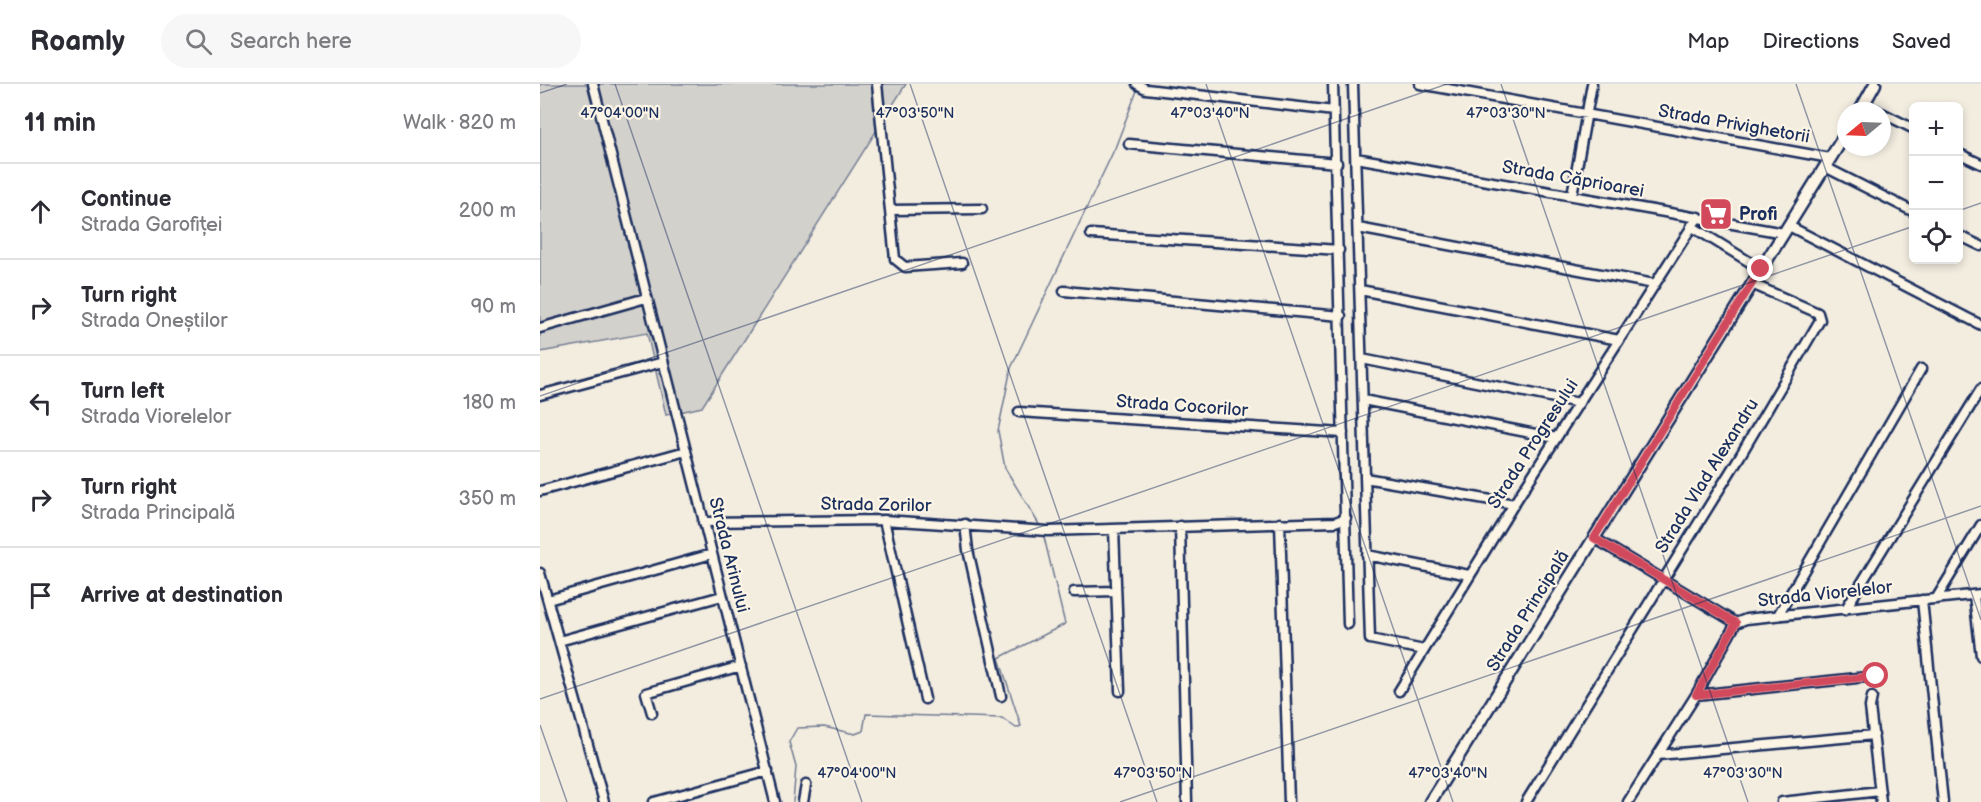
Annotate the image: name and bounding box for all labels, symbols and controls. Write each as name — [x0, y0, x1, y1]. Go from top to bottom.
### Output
search box — [161, 14, 581, 68]
text: Roamly — [30, 25, 125, 58]
icon: search — [182, 25, 215, 58]
text: Search here — [230, 28, 352, 55]
text: Map — [1687, 29, 1730, 54]
text: Directions — [1763, 29, 1859, 54]
text: Saved — [1892, 29, 1951, 54]
street label: Strada Privighetorii — [1657, 100, 1811, 148]
north arrow — [1837, 102, 1891, 156]
map controls — [1909, 102, 1963, 264]
button: + — [1909, 102, 1963, 156]
text: 47°04'00"N — [580, 104, 660, 123]
text: 47°03'50"N — [875, 104, 955, 123]
text: 47°03'40"N — [1170, 104, 1250, 123]
text: 47°03'30"N — [1466, 104, 1546, 123]
text: 11 min — [24, 108, 96, 139]
text: Walk · 820 m — [403, 111, 516, 135]
street label: Strada Căprioarei — [1500, 156, 1646, 202]
button: − — [1909, 156, 1963, 210]
text: Continue — [81, 186, 171, 213]
icon: ahead — [24, 195, 57, 228]
supermarket icon: Profi — [1698, 196, 1734, 232]
text: 200 m — [459, 199, 516, 223]
place label: Profi — [1739, 204, 1778, 225]
button: locate — [1909, 210, 1963, 264]
text: Strada Garofiței — [81, 213, 223, 237]
route end — [1747, 255, 1773, 281]
text: Turn right — [81, 282, 177, 309]
icon: right — [24, 291, 57, 324]
text: 90 m — [471, 295, 516, 319]
text: Strada Oneștilor — [81, 309, 228, 333]
street label: Strada Progresului — [1483, 375, 1583, 513]
text: Turn left — [81, 378, 165, 405]
icon: left — [24, 387, 57, 420]
text: 180 m — [463, 391, 516, 415]
street label: Strada Cocorilor — [1115, 391, 1249, 421]
street label: Strada Vlad Alexandru — [1651, 395, 1763, 557]
text: Strada Viorelelor — [81, 405, 231, 429]
text: Turn right — [81, 474, 177, 501]
icon: right — [24, 483, 57, 516]
text: 350 m — [459, 487, 516, 511]
street label: Strada Zorilor — [820, 494, 932, 516]
street label: Strada Arinului — [705, 495, 753, 615]
text: Strada Principală — [81, 501, 235, 525]
street label: Strada Principală — [1482, 547, 1574, 675]
street label: Strada Viorelelor — [1757, 576, 1894, 612]
icon: arrive — [24, 579, 57, 612]
text: Arrive at destination — [81, 582, 283, 609]
route start — [1862, 662, 1888, 688]
text: 47°04'00"N — [817, 764, 897, 783]
text: 47°03'50"N — [1113, 764, 1193, 783]
text: 47°03'40"N — [1408, 764, 1488, 783]
text: 47°03'30"N — [1703, 764, 1783, 783]

